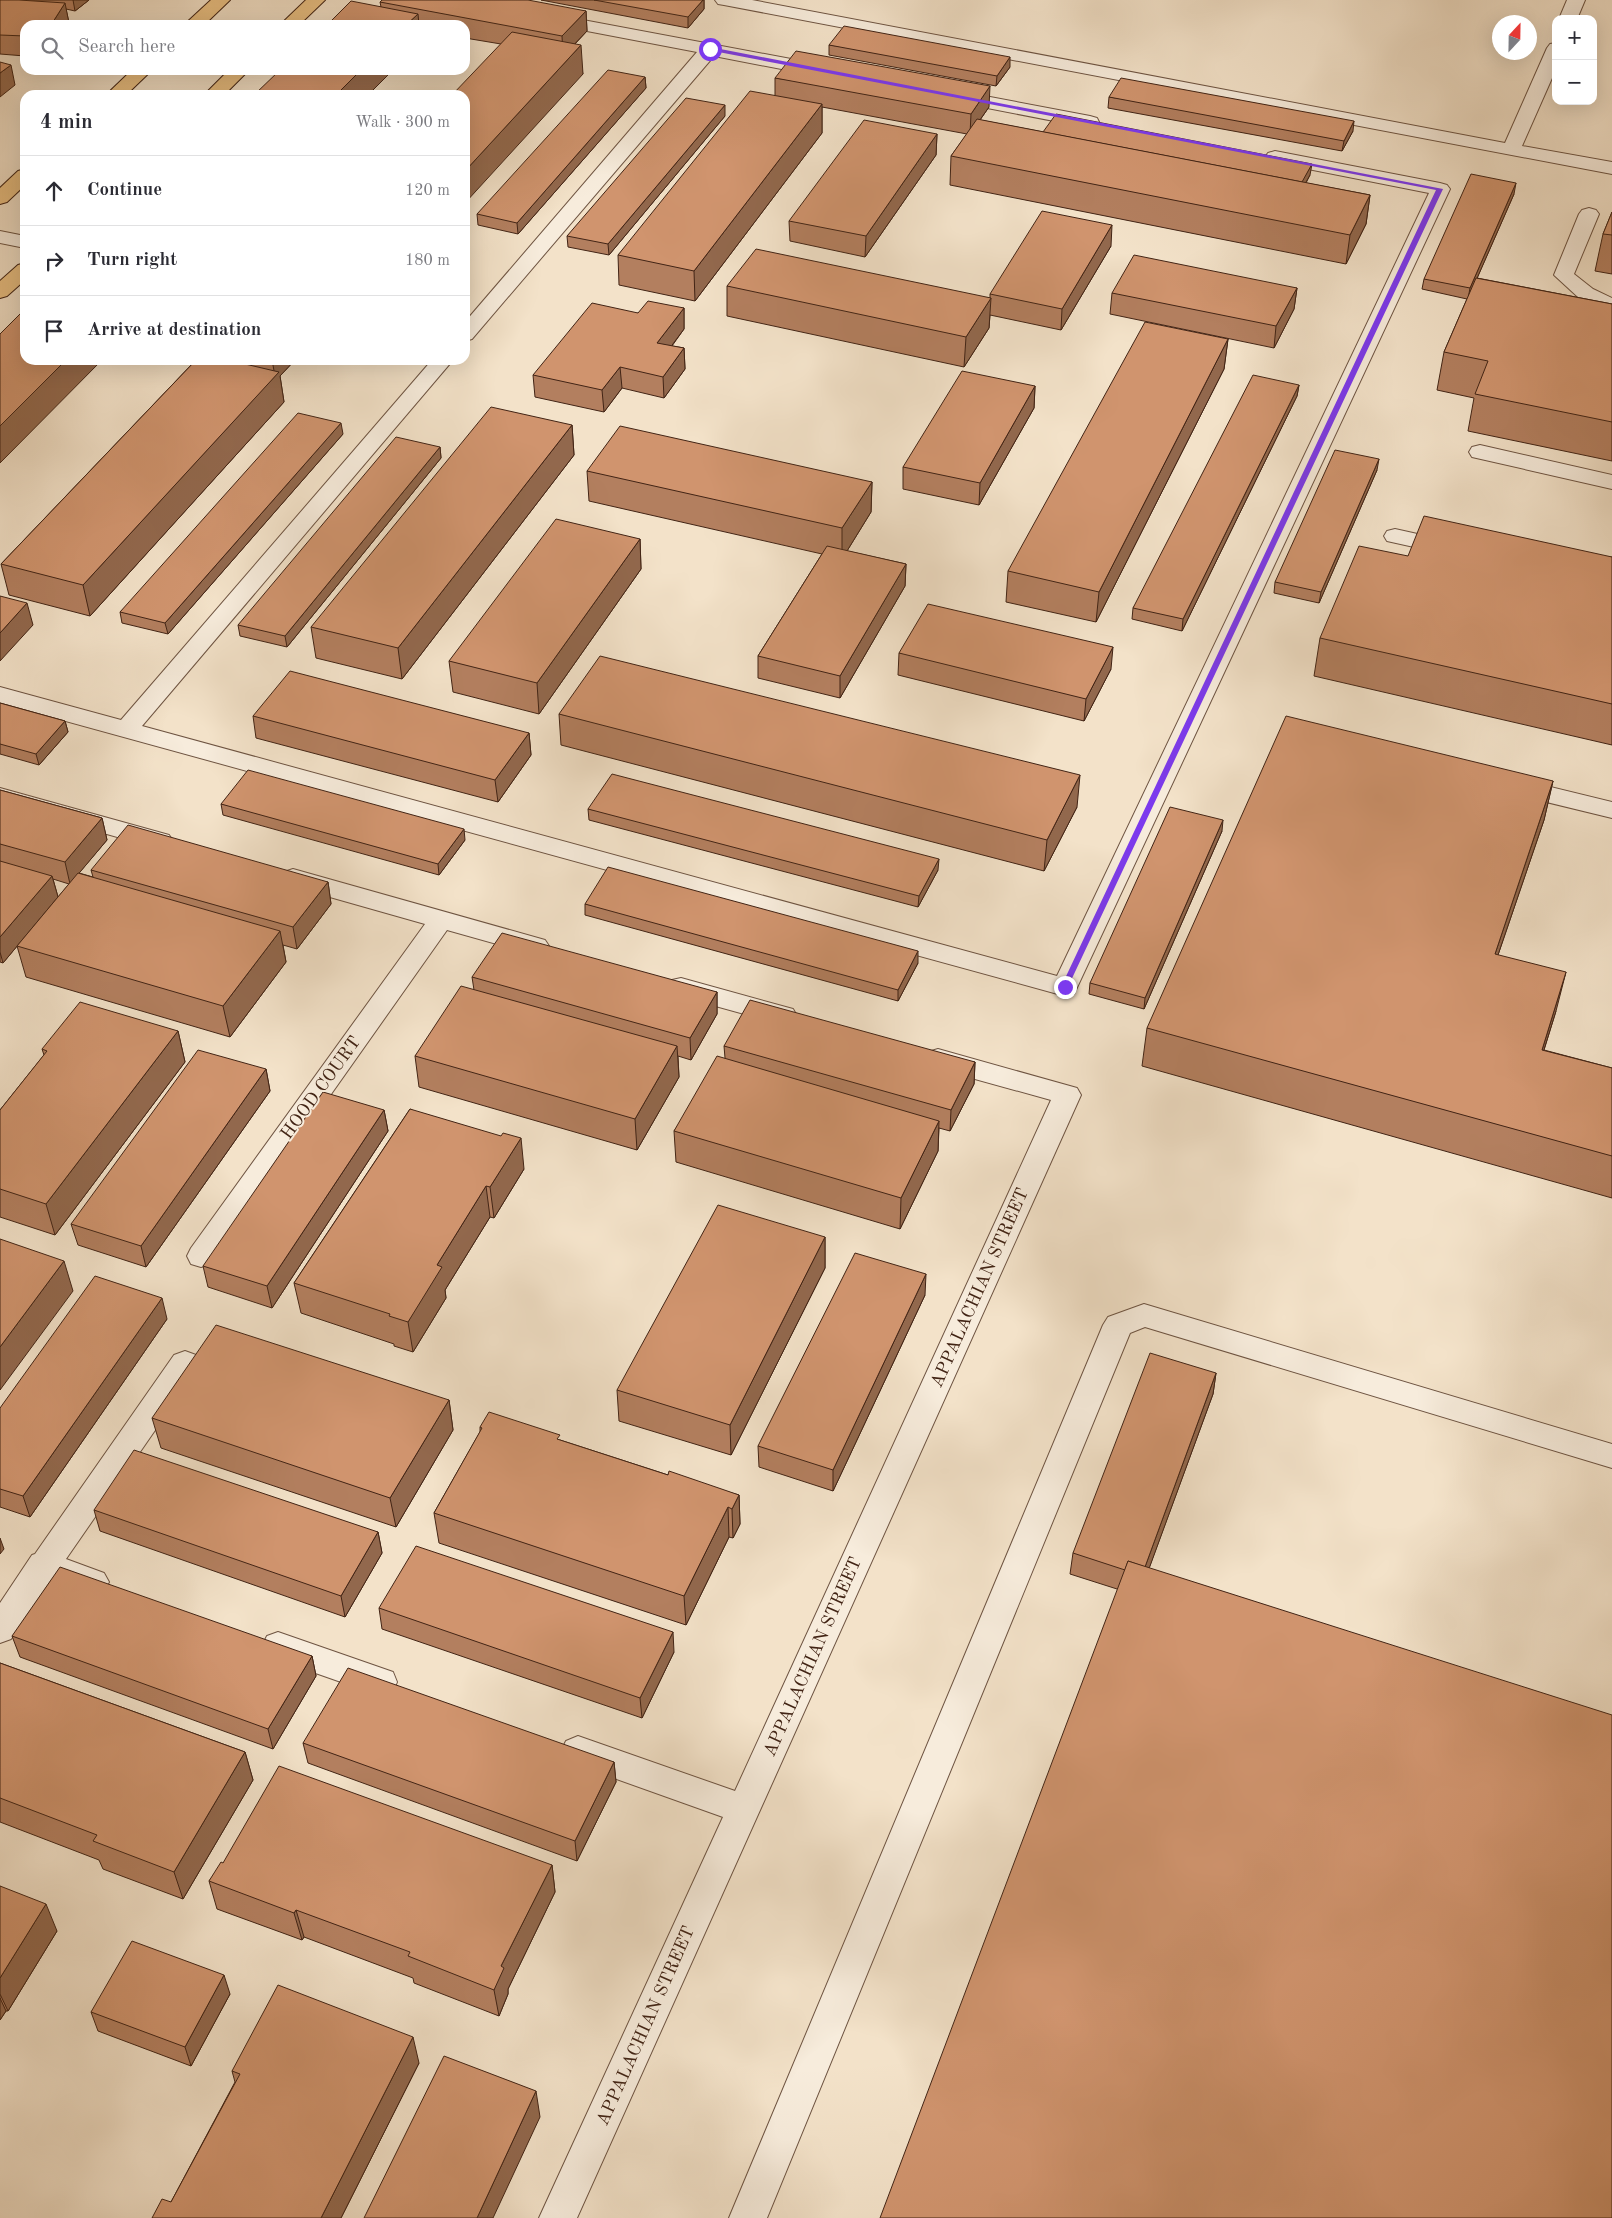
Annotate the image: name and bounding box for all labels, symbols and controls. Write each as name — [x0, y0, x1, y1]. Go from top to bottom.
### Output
north arrow — [1492, 15, 1537, 60]
map controls — [1552, 15, 1597, 105]
button: + — [1552, 15, 1597, 60]
search box — [20, 20, 470, 75]
icon: search — [38, 34, 66, 62]
text: Search here — [78, 38, 175, 57]
route start — [699, 38, 722, 61]
button: − — [1552, 60, 1597, 105]
text: 4 min — [40, 112, 93, 133]
text: Walk · 300 m — [355, 115, 450, 131]
icon: ahead — [40, 177, 68, 205]
text: Continue — [87, 181, 162, 200]
text: 120 m — [405, 183, 450, 199]
icon: right — [40, 247, 68, 275]
text: Turn right — [87, 251, 177, 270]
text: 180 m — [405, 253, 450, 269]
icon: arrive — [40, 317, 68, 345]
text: Arrive at destination — [87, 321, 261, 340]
route end — [1054, 976, 1077, 999]
street label: HOOD COURT — [278, 1033, 364, 1143]
street label: APPALACHIAN STREET — [928, 1186, 1032, 1390]
street label: APPALACHIAN STREET — [761, 1555, 865, 1759]
street label: APPALACHIAN STREET — [594, 1924, 698, 2128]

